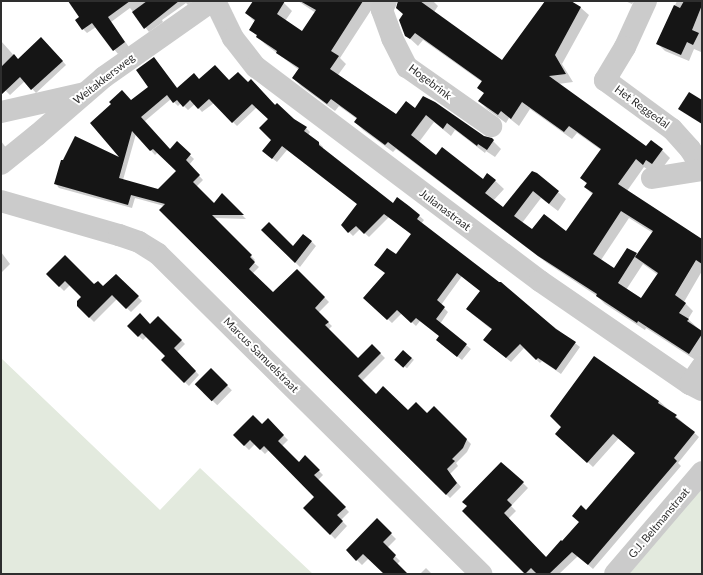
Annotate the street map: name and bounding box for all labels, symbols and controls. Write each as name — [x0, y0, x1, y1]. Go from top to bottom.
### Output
street label: Weitakkersweg — [71, 51, 137, 107]
street label: Hogebrink — [406, 62, 454, 102]
street label: Het Reggedal — [612, 83, 672, 131]
street label: Julianastraat — [417, 187, 473, 233]
street label: Marcus Samuelstraat — [221, 315, 301, 395]
street label: G.J. Beltmanstraat — [626, 485, 692, 561]

